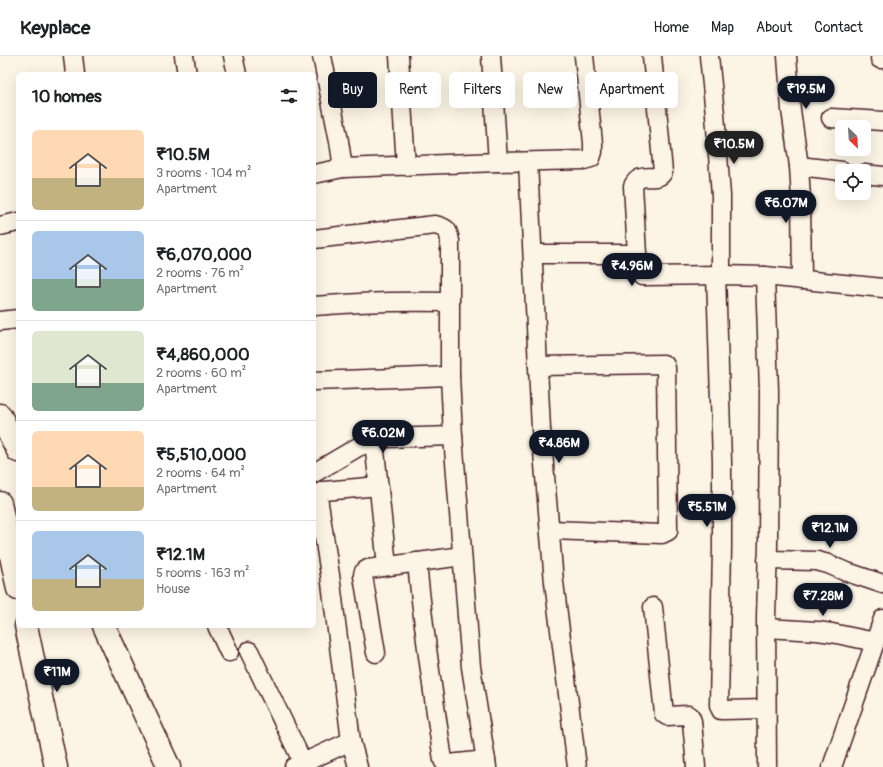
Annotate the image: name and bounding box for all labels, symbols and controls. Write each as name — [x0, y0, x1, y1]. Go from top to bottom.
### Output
text: Keyplace — [20, 16, 90, 40]
text: Home — [654, 19, 689, 36]
text: Map — [711, 19, 734, 36]
text: About — [756, 19, 792, 36]
text: Contact — [814, 19, 863, 36]
chip: Buy — [328, 72, 377, 108]
chip: Rent — [385, 72, 441, 108]
chip: Filters — [449, 72, 515, 108]
chip: New — [523, 72, 577, 108]
chip: Apartment — [585, 72, 678, 108]
pin: ₹19.5M — [773, 76, 839, 110]
text: ₹19.5M — [787, 81, 825, 97]
icon: filters — [278, 85, 300, 107]
text: 10 homes — [32, 86, 102, 107]
north arrow — [835, 120, 871, 156]
map controls — [835, 120, 871, 200]
pin: ₹10.5M — [701, 131, 767, 165]
text: ₹10.5M — [713, 136, 755, 152]
text: ₹10.5M — [156, 144, 210, 165]
icon: home — [64, 146, 112, 194]
button: locate — [835, 164, 871, 200]
text: 3 rooms · 104 m² — [156, 165, 251, 181]
text: Apartment — [156, 181, 217, 197]
pin: ₹6.07M — [753, 190, 819, 224]
text: ₹6.07M — [764, 195, 808, 211]
text: ₹6,070,000 — [156, 244, 252, 265]
icon: home — [64, 247, 112, 295]
pin: ₹4.96M — [599, 253, 665, 287]
text: ₹4.96M — [611, 258, 653, 274]
text: 2 rooms · 76 m² — [156, 265, 244, 281]
text: Apartment — [156, 281, 217, 297]
text: ₹4,860,000 — [156, 344, 250, 365]
icon: home — [64, 347, 112, 395]
text: 2 rooms · 60 m² — [156, 365, 246, 381]
text: Apartment — [156, 381, 217, 397]
pin: ₹6.02M — [350, 420, 416, 454]
text: ₹6.02M — [361, 425, 405, 441]
pin: ₹4.86M — [526, 430, 592, 464]
text: ₹4.86M — [538, 435, 580, 451]
text: ₹5,510,000 — [156, 444, 246, 465]
icon: home — [64, 447, 112, 495]
text: 2 rooms · 64 m² — [156, 465, 245, 481]
text: Apartment — [156, 481, 217, 497]
pin: ₹5.51M — [674, 494, 740, 528]
text: ₹5.51M — [687, 499, 727, 515]
pin: ₹12.1M — [797, 515, 863, 549]
text: ₹12.1M — [811, 520, 849, 536]
text: ₹12.1M — [156, 544, 205, 565]
icon: home — [64, 547, 112, 595]
text: 5 rooms · 163 m² — [156, 565, 250, 581]
text: House — [156, 581, 190, 597]
pin: ₹7.28M — [790, 583, 856, 617]
text: ₹7.28M — [803, 588, 843, 604]
pin: ₹11M — [33, 659, 81, 693]
text: ₹11M — [43, 664, 71, 680]

